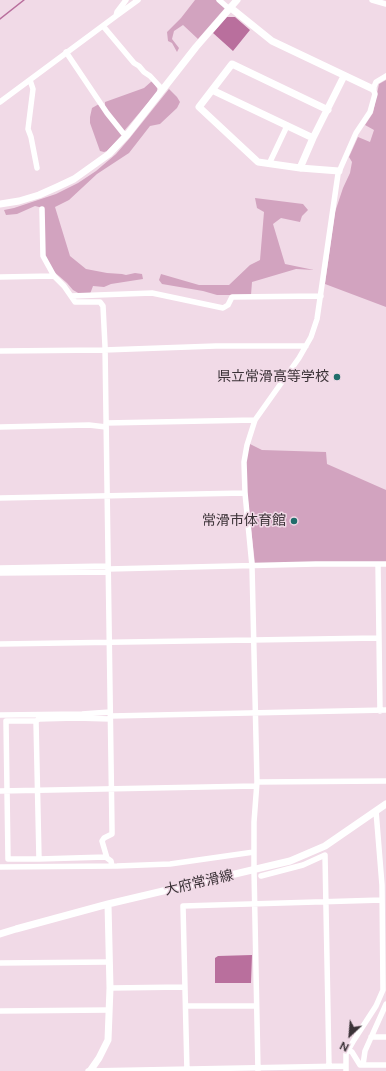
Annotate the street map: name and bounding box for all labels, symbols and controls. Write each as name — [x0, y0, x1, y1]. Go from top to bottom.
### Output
place label: 県立常滑高等学校 — [217, 369, 329, 385]
marker: 県立常滑高等学校 — [332, 372, 342, 382]
place label: 常滑市体育館 — [202, 513, 286, 529]
marker: 常滑市体育館 — [289, 516, 299, 526]
street label: 大府常滑線 — [163, 867, 235, 899]
north arrow — [330, 1015, 370, 1055]
text: N — [338, 1039, 351, 1054]

